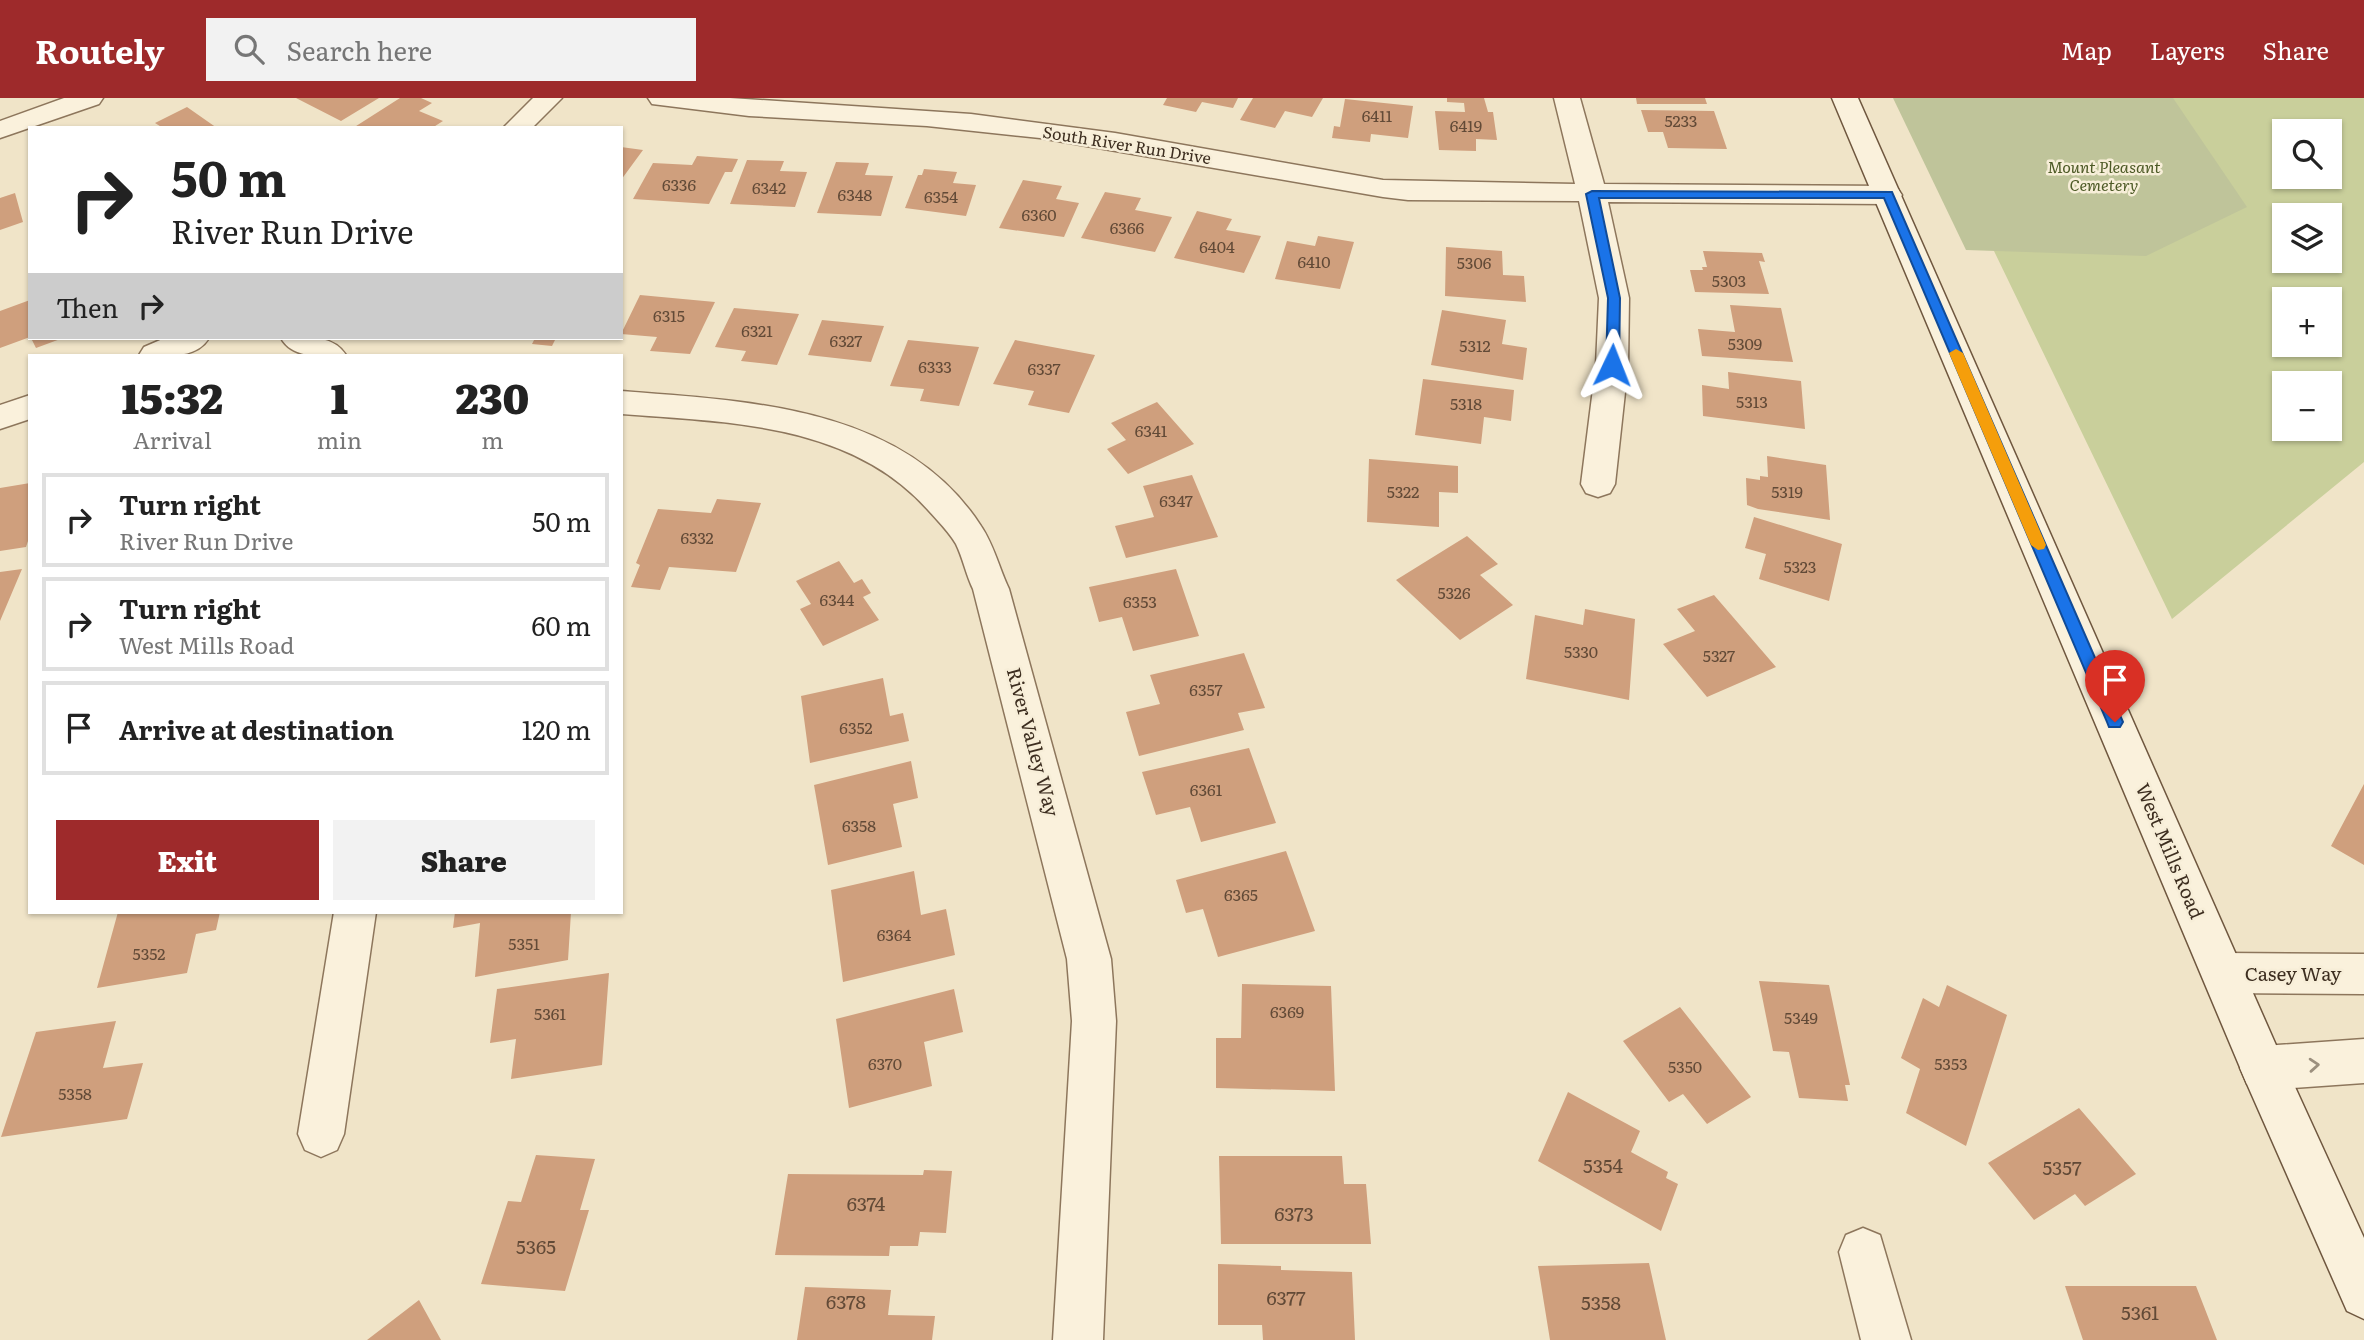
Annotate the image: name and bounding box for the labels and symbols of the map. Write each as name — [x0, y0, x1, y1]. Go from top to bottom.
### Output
house number: 6411 — [1362, 103, 1393, 127]
house number: 5233 — [1665, 108, 1697, 132]
house number: 6419 — [1450, 113, 1482, 137]
street label: South River Run Drive — [1041, 119, 1213, 169]
park label: Mount Pleasant Cemetery — [2047, 154, 2161, 196]
house number: 6336 — [662, 172, 696, 196]
house number: 6342 — [752, 175, 786, 199]
house number: 6348 — [838, 182, 873, 206]
house number: 6354 — [924, 184, 958, 208]
house number: 6360 — [1021, 202, 1057, 226]
house number: 6366 — [1110, 215, 1145, 239]
house number: 6404 — [1199, 234, 1235, 258]
house number: 6410 — [1297, 249, 1331, 273]
house number: 5306 — [1457, 250, 1492, 274]
house number: 5303 — [1712, 268, 1746, 292]
house number: 6315 — [653, 303, 685, 327]
house number: 6321 — [741, 318, 773, 342]
house number: 6327 — [830, 328, 862, 352]
position arrow — [1575, 328, 1649, 402]
house number: 5309 — [1728, 331, 1762, 355]
house number: 5312 — [1459, 333, 1491, 357]
house number: 6333 — [918, 354, 952, 378]
house number: 6337 — [1027, 356, 1061, 380]
house number: 5313 — [1736, 389, 1768, 413]
house number: 5318 — [1450, 391, 1482, 415]
house number: 6341 — [1135, 418, 1168, 442]
house number: 5322 — [1387, 479, 1419, 503]
house number: 5319 — [1771, 479, 1803, 503]
house number: 6347 — [1159, 488, 1193, 512]
house number: 6332 — [680, 525, 714, 549]
house number: 5323 — [1783, 554, 1817, 578]
house number: 5326 — [1437, 580, 1471, 604]
house number: 6344 — [820, 587, 855, 611]
house number: 6353 — [1123, 589, 1157, 613]
house number: 5330 — [1564, 639, 1598, 663]
house number: 5327 — [1703, 643, 1735, 667]
pin — [2085, 650, 2145, 722]
street label: River Valley Way — [1001, 664, 1067, 819]
house number: 6357 — [1189, 677, 1223, 701]
house number: 6352 — [839, 715, 873, 739]
house number: 6361 — [1190, 777, 1223, 801]
street label: West Mills Road — [2130, 778, 2212, 923]
house number: 6358 — [842, 813, 876, 837]
house number: 6365 — [1224, 882, 1258, 906]
house number: 6364 — [877, 922, 912, 946]
house number: 5351 — [508, 931, 540, 955]
house number: 5352 — [133, 941, 165, 965]
street label: Casey Way — [2245, 959, 2341, 987]
house number: 6369 — [1270, 999, 1304, 1023]
house number: 5361 — [534, 1001, 566, 1025]
house number: 5349 — [1784, 1005, 1818, 1029]
house number: 6370 — [868, 1051, 902, 1075]
house number: 5353 — [1934, 1051, 1968, 1075]
house number: 5350 — [1668, 1054, 1702, 1078]
one-way arrow — [2308, 1057, 2319, 1072]
house number: 5358 — [58, 1081, 92, 1105]
house number: 5354 — [1583, 1151, 1624, 1179]
house number: 5357 — [2042, 1153, 2082, 1181]
house number: 6374 — [847, 1189, 886, 1217]
house number: 6373 — [1274, 1199, 1314, 1227]
house number: 5365 — [516, 1232, 556, 1260]
house number: 6377 — [1266, 1283, 1306, 1311]
house number: 6378 — [826, 1287, 866, 1315]
house number: 5358 — [1581, 1288, 1621, 1316]
house number: 5361 — [2121, 1298, 2159, 1326]

